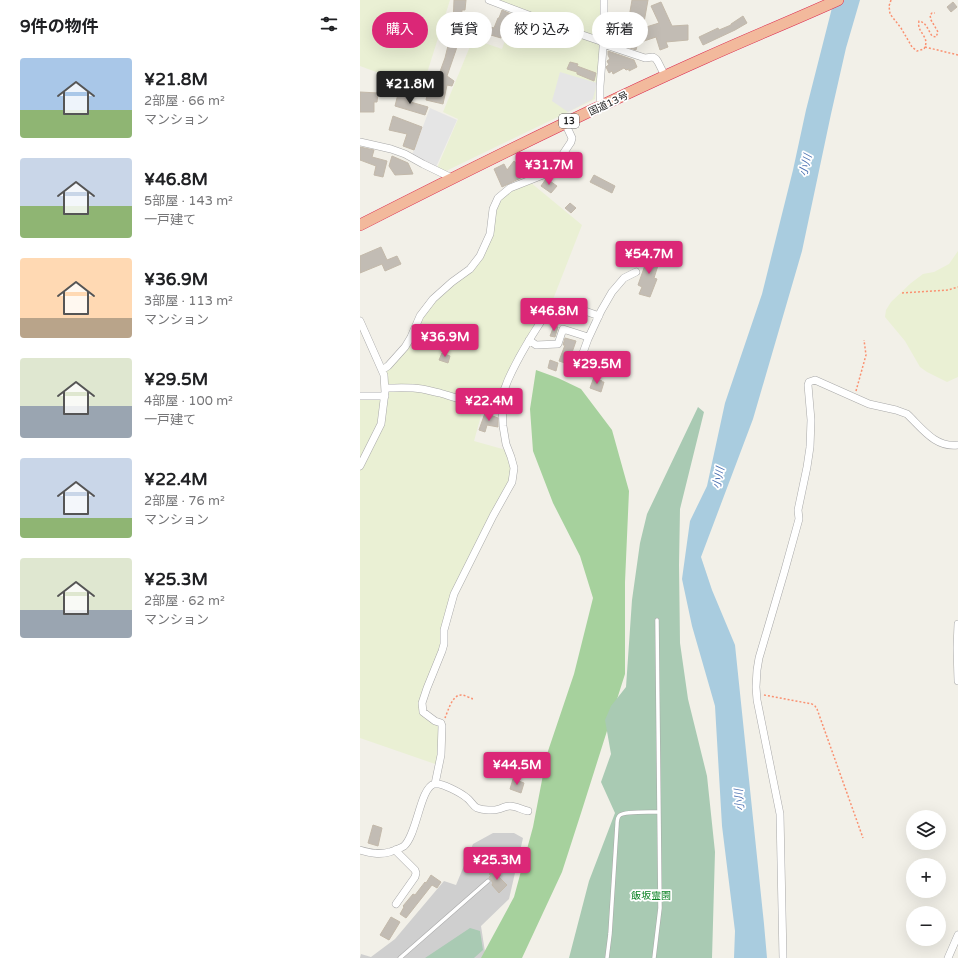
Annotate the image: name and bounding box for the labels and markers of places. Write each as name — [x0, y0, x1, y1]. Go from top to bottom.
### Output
pin: ¥21.8M — [377, 71, 443, 105]
pin: ¥31.7M — [516, 152, 582, 186]
pin: ¥54.7M — [616, 241, 682, 275]
pin: ¥46.8M — [521, 298, 587, 332]
pin: ¥36.9M — [412, 324, 478, 358]
pin: ¥29.5M — [564, 351, 630, 385]
pin: ¥22.4M — [456, 388, 522, 422]
pin: ¥44.5M — [484, 752, 550, 786]
pin: ¥25.3M — [464, 847, 530, 881]

